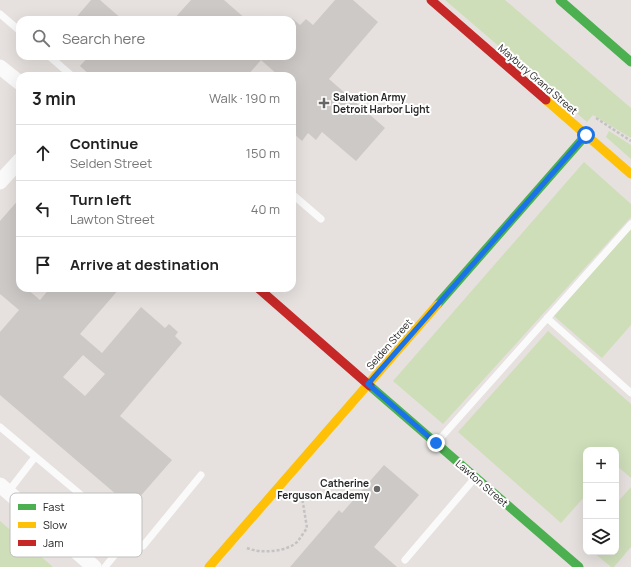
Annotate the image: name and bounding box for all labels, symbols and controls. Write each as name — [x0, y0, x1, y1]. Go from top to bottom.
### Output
search box — [16, 16, 296, 60]
icon: search — [30, 27, 52, 49]
text: Search here — [62, 28, 145, 49]
street label: Maybury Grand Street — [495, 41, 581, 117]
text: 3 min — [32, 87, 76, 110]
text: Walk · 190 m — [209, 89, 280, 107]
place label: Salvation Army Detroit Harbor Light — [333, 90, 430, 116]
marker: Salvation Army Detroit Harbor Light — [318, 97, 330, 109]
route start — [577, 126, 595, 144]
text: Continue — [70, 133, 138, 154]
icon: ahead — [32, 142, 54, 164]
text: 150 m — [246, 144, 280, 162]
text: Selden Street — [70, 154, 152, 172]
text: Turn left — [70, 189, 132, 210]
icon: left — [32, 198, 54, 220]
text: 40 m — [251, 200, 280, 218]
text: Lawton Street — [70, 210, 155, 228]
icon: arrive — [32, 254, 54, 276]
text: Arrive at destination — [70, 254, 219, 275]
street label: Selden Street — [363, 316, 415, 372]
route end — [427, 434, 445, 452]
map controls — [583, 447, 619, 555]
button: + — [583, 447, 619, 483]
street label: Lawton Street — [453, 456, 511, 510]
place label: Catherine Ferguson Academy — [277, 476, 369, 502]
button: − — [583, 483, 619, 519]
marker: Catherine Ferguson Academy — [372, 484, 382, 494]
legend — [10, 493, 142, 557]
text: Fast — [43, 499, 65, 514]
text: Slow — [43, 517, 68, 532]
button: layers — [583, 519, 619, 555]
text: Jam — [43, 535, 64, 550]

